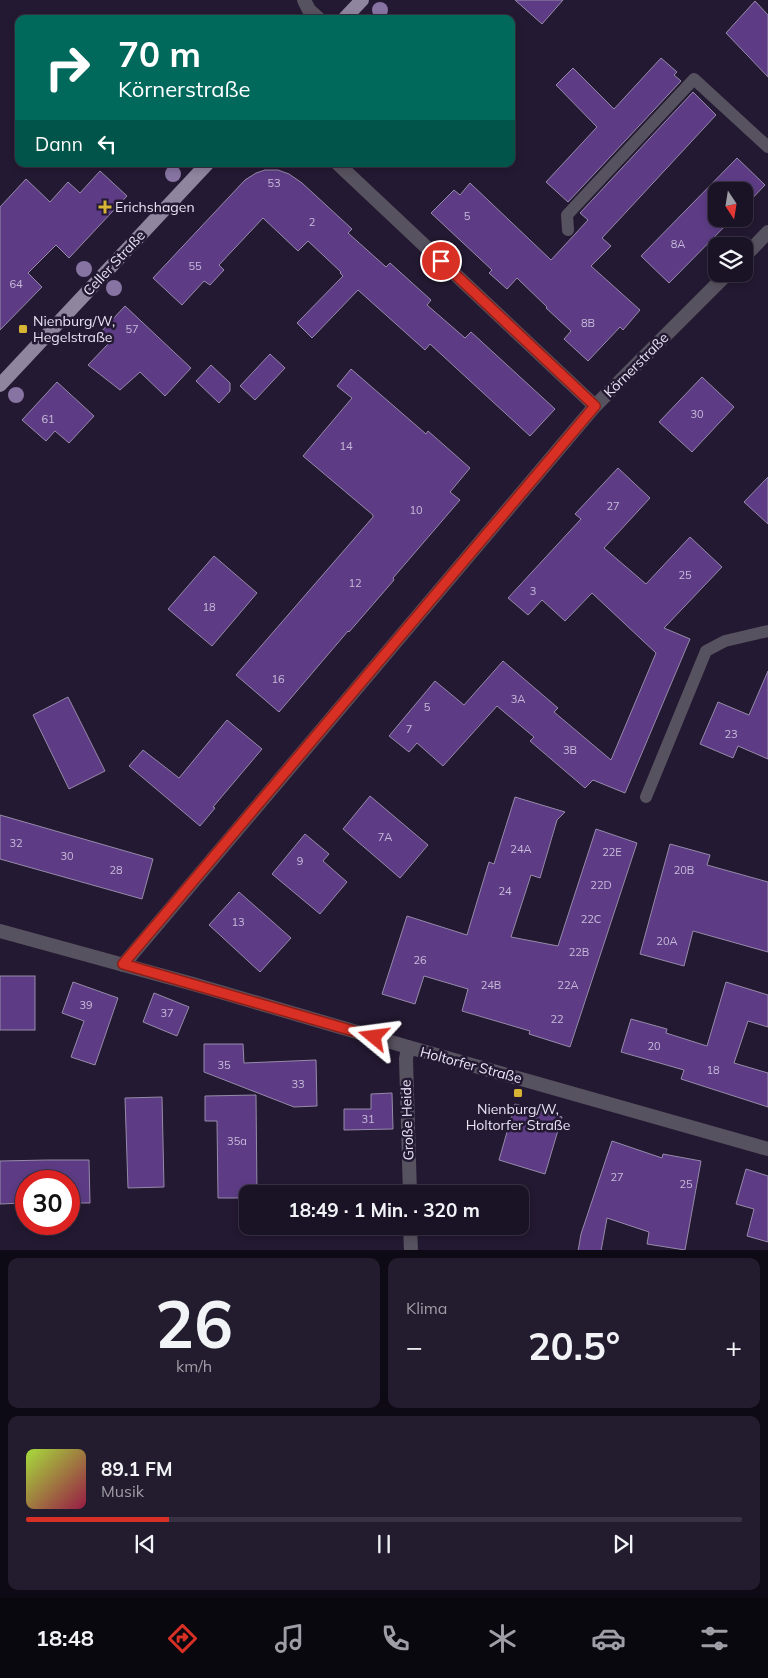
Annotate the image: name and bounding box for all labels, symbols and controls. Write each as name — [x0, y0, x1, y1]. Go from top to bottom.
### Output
text: 70 m — [118, 32, 201, 76]
icon: right — [35, 35, 100, 100]
text: Körnerstraße — [118, 75, 250, 103]
icon: left — [93, 130, 121, 158]
text: Dann — [35, 132, 83, 156]
house number: 53 — [267, 176, 281, 190]
north arrow — [708, 182, 752, 228]
map controls — [708, 182, 753, 282]
place label: Erichshagen — [115, 198, 195, 216]
marker: Erichshagen — [99, 201, 111, 213]
house number: 5 — [464, 209, 471, 223]
house number: 2 — [309, 215, 316, 229]
street label: Celler Straße — [79, 226, 149, 300]
house number: 8A — [671, 237, 685, 251]
button: layers — [708, 237, 753, 282]
pin — [420, 240, 462, 282]
icon: arrive — [427, 247, 455, 275]
house number: 55 — [188, 259, 202, 273]
house number: 64 — [9, 277, 23, 291]
place label: Nienburg/W, Hegelstraße — [33, 312, 115, 346]
house number: 8B — [581, 316, 595, 330]
house number: 57 — [125, 322, 139, 336]
marker: Nienburg/W, Hegelstraße — [17, 323, 29, 335]
street label: Körnerstraße — [600, 329, 672, 401]
house number: 30 — [690, 407, 704, 421]
house number: 61 — [41, 412, 55, 426]
house number: 14 — [339, 439, 353, 453]
house number: 27 — [606, 499, 620, 513]
house number: 10 — [409, 503, 423, 517]
house number: 25 — [678, 568, 692, 582]
house number: 12 — [348, 576, 362, 590]
house number: 3 — [530, 584, 536, 598]
house number: 18 — [202, 600, 216, 614]
house number: 16 — [271, 672, 285, 686]
house number: 3A — [511, 692, 525, 706]
house number: 5 — [424, 700, 431, 714]
house number: 7 — [406, 722, 412, 736]
house number: 23 — [724, 727, 738, 741]
house number: 3B — [563, 743, 577, 757]
house number: 7A — [378, 830, 392, 844]
house number: 32 — [9, 836, 23, 850]
house number: 24A — [510, 842, 532, 856]
house number: 22E — [602, 845, 622, 859]
house number: 30 — [60, 849, 74, 863]
house number: 9 — [297, 854, 303, 868]
house number: 28 — [109, 863, 123, 877]
house number: 20B — [674, 863, 694, 877]
house number: 22D — [590, 878, 612, 892]
house number: 24 — [498, 884, 512, 898]
house number: 22C — [581, 912, 601, 926]
house number: 13 — [231, 915, 245, 929]
house number: 20A — [656, 934, 678, 948]
house number: 22B — [569, 945, 589, 959]
house number: 26 — [413, 953, 427, 967]
house number: 24B — [481, 978, 501, 992]
house number: 22A — [557, 978, 579, 992]
house number: 39 — [79, 998, 93, 1012]
house number: 37 — [160, 1006, 174, 1020]
position arrow — [347, 1010, 399, 1062]
house number: 22 — [550, 1012, 564, 1026]
house number: 20 — [647, 1039, 661, 1053]
street label: Holtorfer Straße — [418, 1043, 524, 1087]
house number: 35 — [217, 1058, 231, 1072]
house number: 18 — [706, 1063, 720, 1077]
house number: 33 — [291, 1077, 305, 1091]
street label: Große Heide — [397, 1079, 417, 1161]
marker: Nienburg/W, Holtorfer Straße — [512, 1087, 524, 1099]
place label: Nienburg/W, Holtorfer Straße — [466, 1100, 570, 1134]
house number: 31 — [361, 1112, 375, 1126]
house number: 35a — [227, 1134, 247, 1148]
speed limit sign: 30 — [15, 1170, 80, 1235]
house number: 27 — [610, 1170, 624, 1184]
house number: 25 — [679, 1177, 693, 1191]
text: 18:49 · 1 Min. · 320 m — [288, 1198, 480, 1222]
text: 26 — [155, 1283, 233, 1364]
text: Klima — [406, 1298, 447, 1318]
text: 20.5° — [528, 1322, 620, 1370]
text: − — [406, 1329, 423, 1364]
text: + — [725, 1329, 742, 1364]
text: km/h — [176, 1356, 212, 1376]
text: 89.1 FM — [101, 1457, 173, 1481]
text: Musik — [101, 1481, 144, 1501]
icon: previous — [131, 1530, 159, 1558]
icon: pause — [370, 1530, 398, 1558]
icon: next — [609, 1530, 637, 1558]
icon: directions — [165, 1621, 200, 1656]
icon: music — [272, 1621, 307, 1656]
icon: phone — [378, 1621, 413, 1656]
icon: climate — [485, 1621, 520, 1656]
icon: car — [591, 1621, 626, 1656]
icon: filters — [697, 1621, 732, 1656]
text: 18:48 — [36, 1624, 94, 1652]

